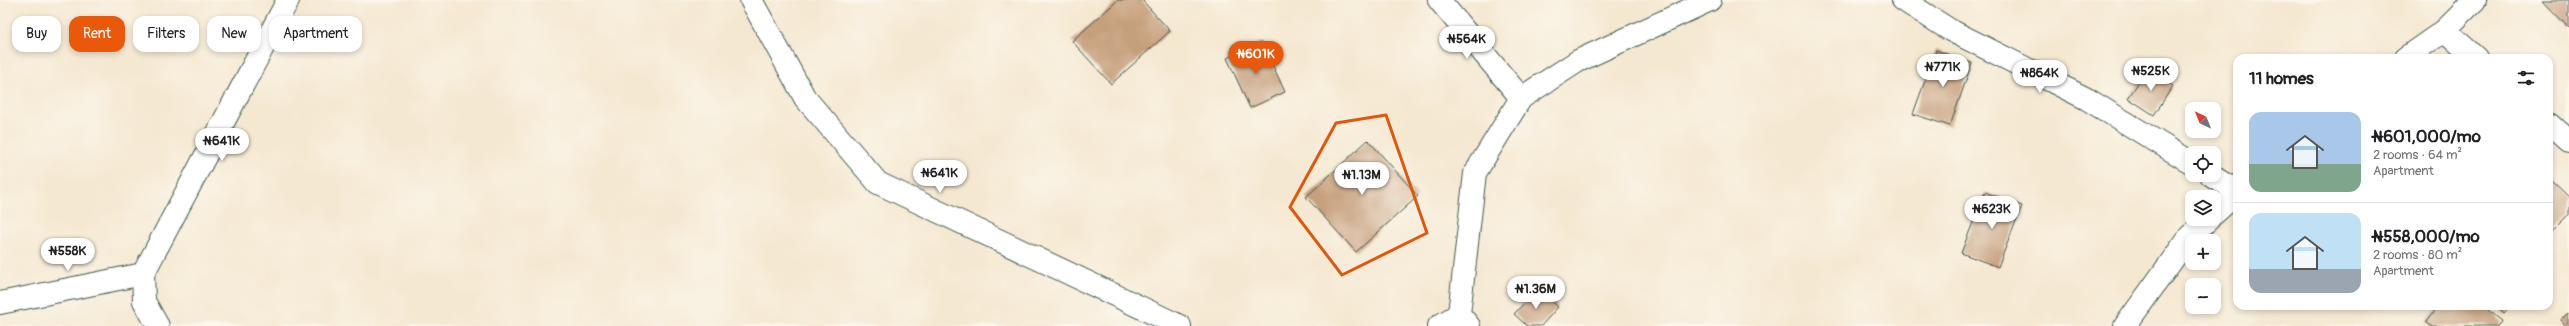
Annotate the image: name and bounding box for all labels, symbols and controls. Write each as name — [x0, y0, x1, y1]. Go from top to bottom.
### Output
chip: Buy — [12, 16, 61, 52]
chip: Rent — [69, 16, 125, 52]
chip: Filters — [133, 16, 199, 52]
chip: New — [207, 16, 261, 52]
chip: Apartment — [269, 16, 362, 52]
pin: ₦564K — [1439, 26, 1495, 60]
text: ₦564K — [1448, 31, 1486, 47]
pin: ₦601K — [1228, 41, 1284, 75]
text: ₦601K — [1237, 46, 1275, 62]
pin: ₦771K — [1915, 54, 1971, 88]
pin: ₦525K — [2123, 58, 2179, 92]
text: ₦771K — [1926, 59, 1960, 75]
pin: ₦864K — [2012, 60, 2068, 94]
text: ₦525K — [2133, 63, 2170, 79]
text: ₦864K — [2021, 65, 2059, 81]
icon: filters — [2515, 67, 2537, 89]
text: 11 homes — [2249, 68, 2314, 89]
north arrow — [2185, 102, 2221, 138]
map controls — [2185, 102, 2221, 314]
text: ₦601,000/mo — [2373, 126, 2481, 147]
pin: ₦641K — [194, 128, 250, 162]
icon: home — [2281, 128, 2329, 176]
text: ₦641K — [204, 133, 240, 149]
button: locate — [2185, 146, 2221, 182]
text: 2 rooms · 64 m² — [2373, 147, 2462, 163]
pin: ₦641K — [912, 160, 968, 194]
pin: ₦1.13M — [1329, 162, 1395, 196]
text: Apartment — [2373, 163, 2434, 179]
text: ₦641K — [922, 165, 958, 181]
text: ₦1.13M — [1343, 167, 1381, 183]
button: layers — [2185, 190, 2221, 226]
pin: ₦623K — [1964, 196, 2020, 230]
text: ₦623K — [1973, 201, 2011, 217]
text: ₦558,000/mo — [2373, 226, 2480, 247]
icon: home — [2281, 229, 2329, 277]
button: + — [2185, 234, 2221, 270]
pin: ₦558K — [40, 238, 96, 272]
text: ₦558K — [50, 243, 86, 259]
text: 2 rooms · 80 m² — [2373, 247, 2462, 263]
text: Apartment — [2373, 263, 2434, 279]
pin: ₦1.36M — [1503, 276, 1569, 310]
button: − — [2185, 278, 2221, 314]
text: ₦1.36M — [1516, 281, 1556, 297]

